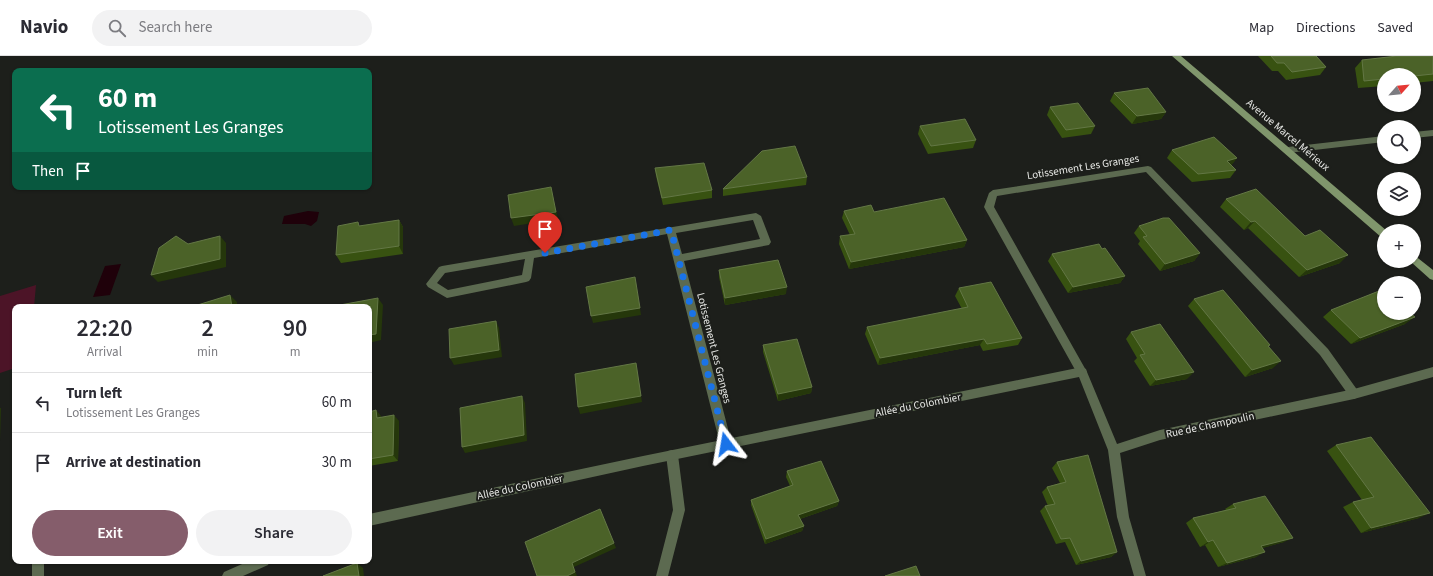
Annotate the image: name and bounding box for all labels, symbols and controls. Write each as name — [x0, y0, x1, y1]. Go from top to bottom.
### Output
search box — [92, 10, 372, 46]
text: Navio — [20, 14, 68, 41]
icon: search — [106, 17, 128, 39]
text: Search here — [138, 17, 212, 38]
text: Map — [1249, 18, 1274, 38]
text: Directions — [1296, 18, 1355, 38]
text: Saved — [1377, 18, 1413, 38]
north arrow — [1377, 68, 1421, 112]
map controls — [1377, 68, 1421, 320]
text: 60 m — [98, 78, 157, 118]
icon: left — [32, 84, 84, 136]
street label: Avenue Marcel Mérieux — [1243, 96, 1333, 175]
text: Lotissement Les Granges — [98, 115, 284, 140]
button: search — [1377, 120, 1421, 164]
street label: Lotissement Les Granges — [1026, 151, 1141, 183]
icon: arrive — [72, 160, 94, 182]
text: Then — [32, 161, 64, 182]
button: layers — [1377, 172, 1421, 216]
pin — [528, 212, 562, 253]
icon: arrive — [534, 218, 556, 240]
button: + — [1377, 224, 1421, 268]
button: − — [1377, 276, 1421, 320]
street label: Lotissement Les Granges — [693, 291, 735, 405]
text: 22:20 — [77, 311, 132, 346]
text: 2 — [201, 311, 214, 346]
text: 90 — [283, 311, 307, 346]
text: Arrival — [87, 343, 122, 361]
text: min — [197, 343, 218, 361]
text: m — [290, 343, 300, 361]
text: Turn left — [66, 383, 122, 404]
street label: Allée du Colombier — [874, 389, 962, 421]
icon: left — [32, 392, 54, 414]
text: 60 m — [322, 392, 352, 413]
text: Lotissement Les Granges — [66, 404, 200, 422]
street label: Rue de Champoulin — [1164, 408, 1256, 442]
position arrow — [705, 423, 747, 465]
icon: arrive — [32, 452, 54, 474]
text: Arrive at destination — [66, 452, 201, 473]
text: 30 m — [322, 452, 352, 473]
street label: Allée du Colombier — [476, 471, 564, 503]
button: Exit — [32, 510, 188, 556]
button: Share — [196, 510, 352, 556]

